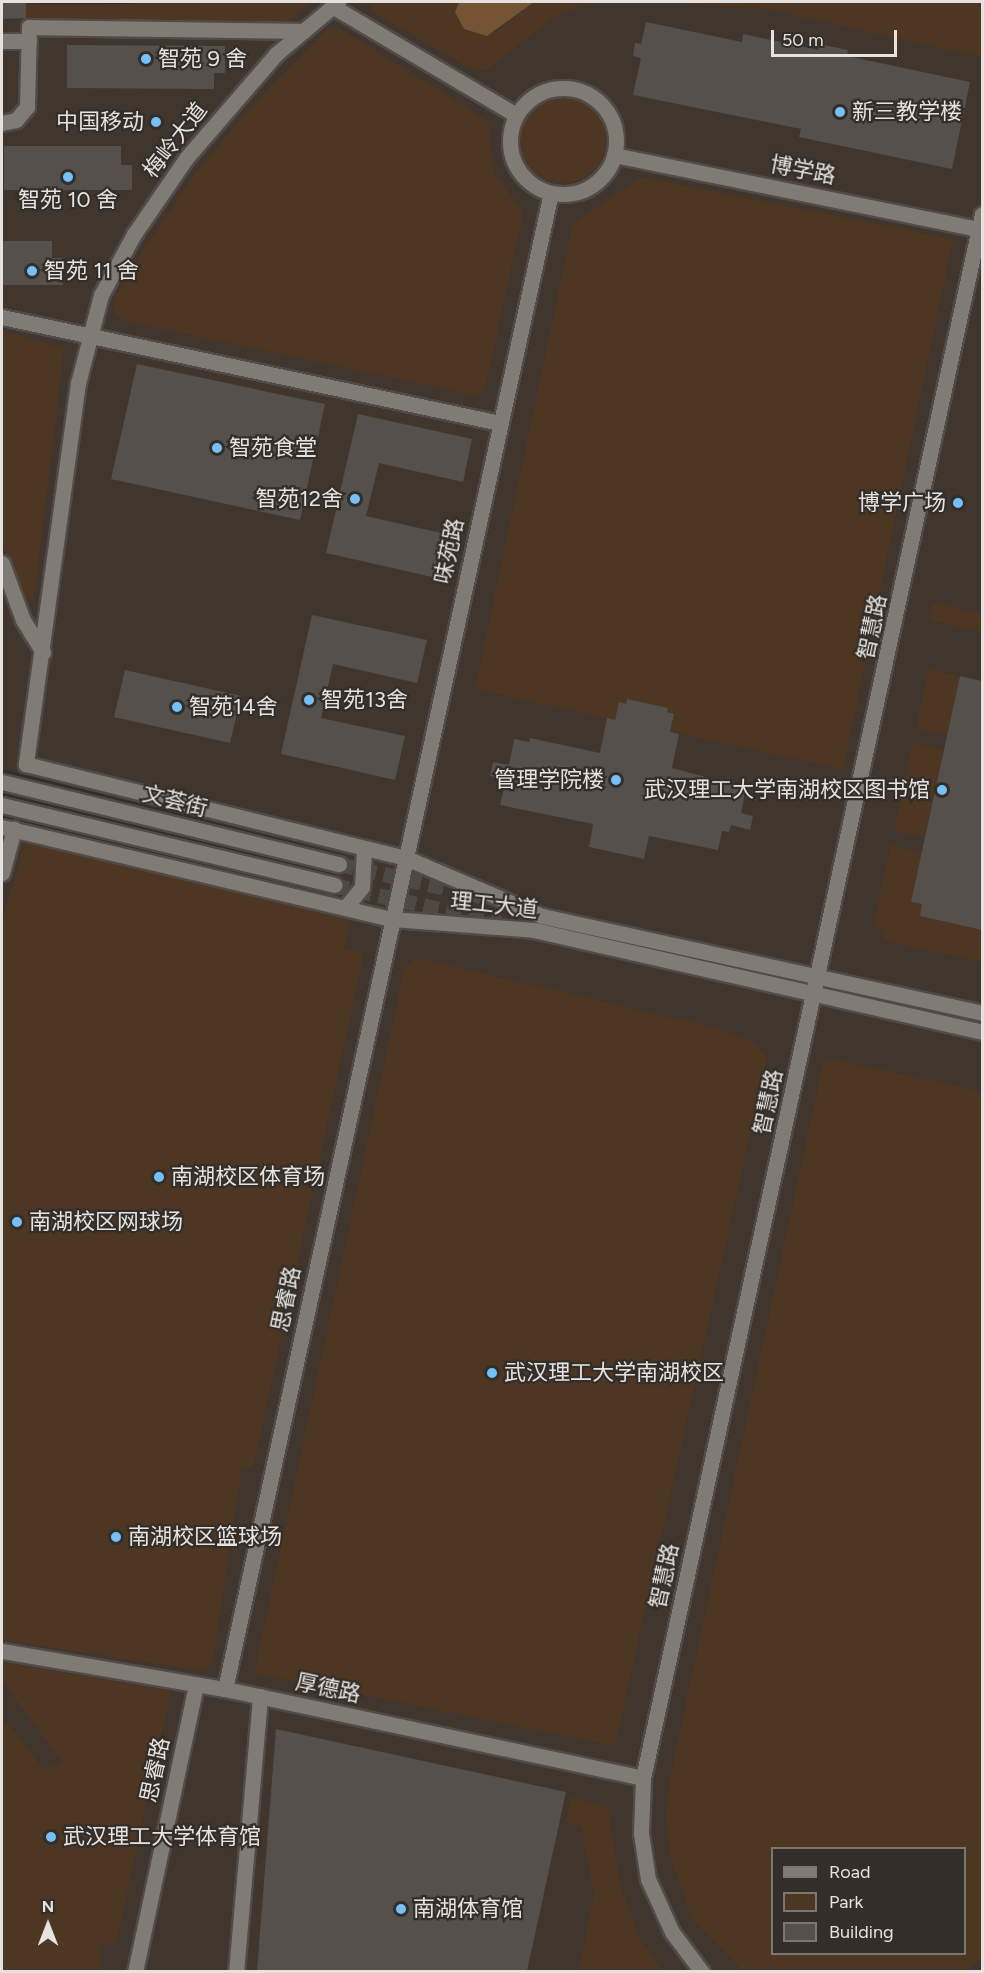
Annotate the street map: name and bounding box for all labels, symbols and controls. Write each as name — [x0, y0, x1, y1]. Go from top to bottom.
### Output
scale bar — [774, 18, 900, 56]
text: 50 m — [782, 29, 824, 51]
place label: 智苑 9 舍 — [158, 46, 247, 72]
marker: 智苑 9 舍 — [139, 52, 153, 66]
street label: 梅岭大道 — [138, 97, 212, 183]
place label: 新三教学楼 — [852, 99, 962, 125]
marker: 新三教学楼 — [833, 105, 847, 119]
place label: 中国移动 — [56, 109, 144, 135]
marker: 中国移动 — [149, 115, 163, 129]
street label: 博学路 — [768, 151, 838, 189]
marker: 智苑 10 舍 — [61, 170, 75, 184]
place label: 智苑 10 舍 — [18, 187, 118, 213]
place label: 智苑 11 舍 — [44, 258, 139, 284]
marker: 智苑 11 舍 — [25, 264, 39, 278]
place label: 智苑食堂 — [229, 435, 317, 461]
marker: 智苑食堂 — [210, 441, 224, 455]
place label: 智苑12舍 — [256, 486, 343, 512]
place label: 博学广场 — [858, 490, 946, 516]
marker: 智苑12舍 — [348, 492, 362, 506]
marker: 博学广场 — [951, 496, 965, 510]
street label: 味苑路 — [429, 516, 469, 586]
street label: 智慧路 — [852, 592, 892, 662]
place label: 智苑13舍 — [321, 687, 408, 713]
marker: 智苑13舍 — [302, 693, 316, 707]
place label: 智苑14舍 — [189, 694, 278, 720]
marker: 智苑14舍 — [170, 700, 184, 714]
place label: 管理学院楼 — [494, 767, 604, 793]
marker: 管理学院楼 — [609, 773, 623, 787]
place label: 武汉理工大学南湖校区图书馆 — [644, 777, 930, 803]
street label: 文荟街 — [140, 780, 210, 822]
marker: 武汉理工大学南湖校区图书馆 — [935, 783, 949, 797]
street label: 理工大道 — [449, 887, 539, 923]
street label: 智慧路 — [748, 1067, 788, 1137]
place label: 南湖校区体育场 — [171, 1164, 325, 1190]
marker: 南湖校区体育场 — [152, 1170, 166, 1184]
place label: 南湖校区网球场 — [29, 1209, 183, 1235]
marker: 南湖校区网球场 — [10, 1215, 24, 1229]
street label: 思睿路 — [266, 1264, 306, 1334]
place label: 武汉理工大学南湖校区 — [504, 1360, 724, 1386]
marker: 武汉理工大学南湖校区 — [485, 1366, 499, 1380]
place label: 南湖校区篮球场 — [128, 1524, 282, 1550]
marker: 南湖校区篮球场 — [109, 1530, 123, 1544]
street label: 智慧路 — [644, 1541, 684, 1611]
street label: 厚德路 — [293, 1668, 363, 1708]
street label: 思睿路 — [135, 1735, 175, 1805]
place label: 武汉理工大学体育馆 — [63, 1824, 261, 1850]
marker: 武汉理工大学体育馆 — [44, 1830, 58, 1844]
legend — [771, 1847, 966, 1955]
text: Road — [829, 1861, 870, 1883]
text: Park — [829, 1891, 863, 1913]
north arrow — [18, 1895, 78, 1955]
place label: 南湖体育馆 — [413, 1896, 523, 1922]
text: N — [42, 1897, 54, 1916]
marker: 南湖体育馆 — [394, 1902, 408, 1916]
text: Building — [829, 1921, 894, 1943]

